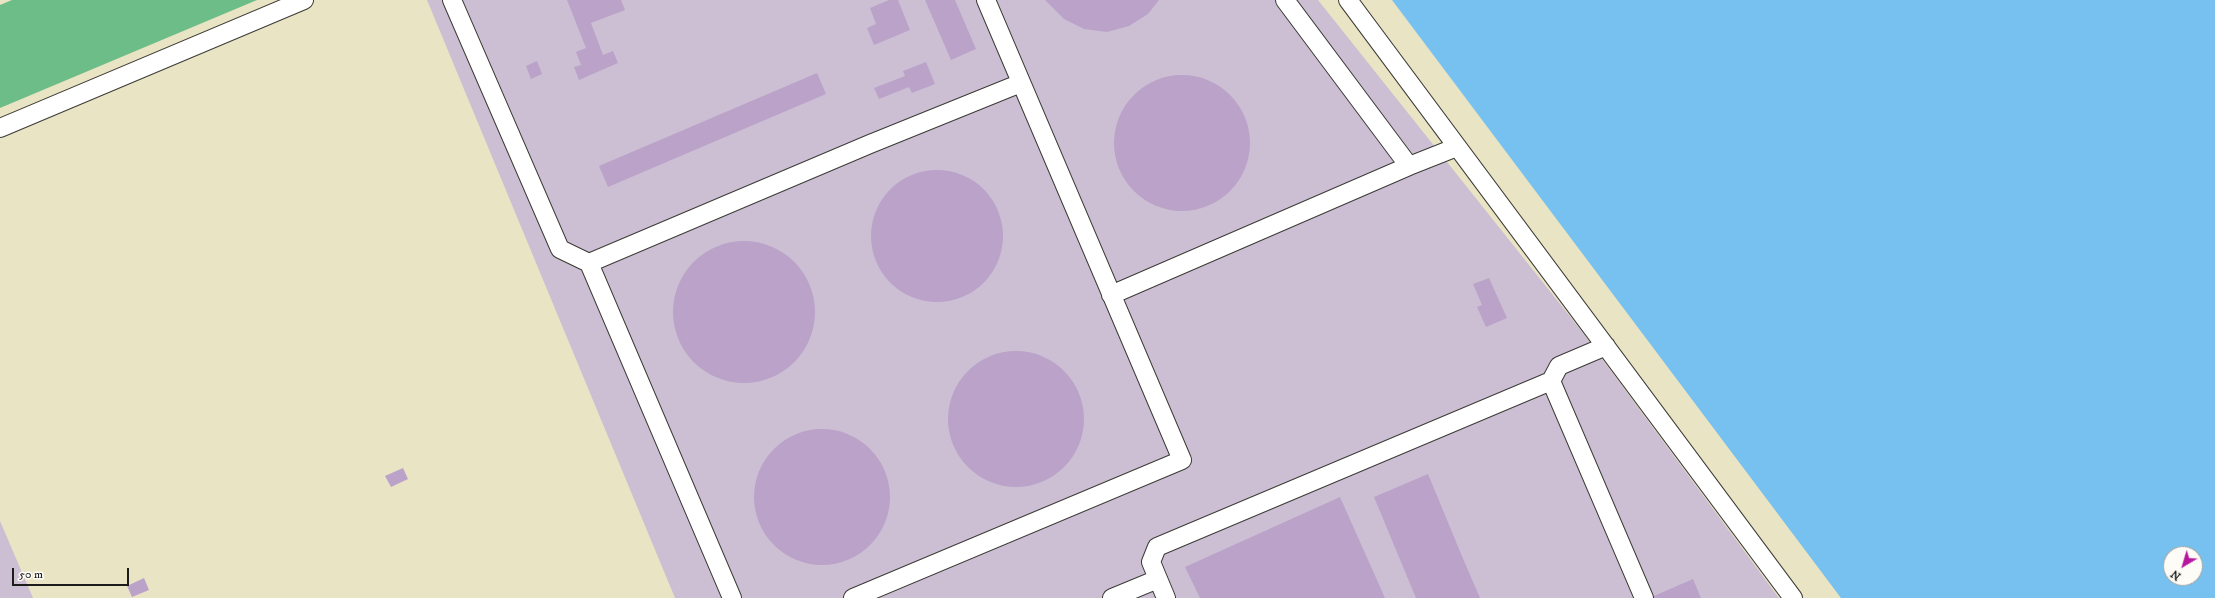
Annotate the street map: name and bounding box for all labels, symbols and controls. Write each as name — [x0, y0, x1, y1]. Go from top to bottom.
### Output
north arrow — [2163, 546, 2203, 586]
scale bar — [14, 560, 131, 586]
text: N — [2168, 566, 2184, 583]
text: 50 m — [19, 567, 43, 582]

